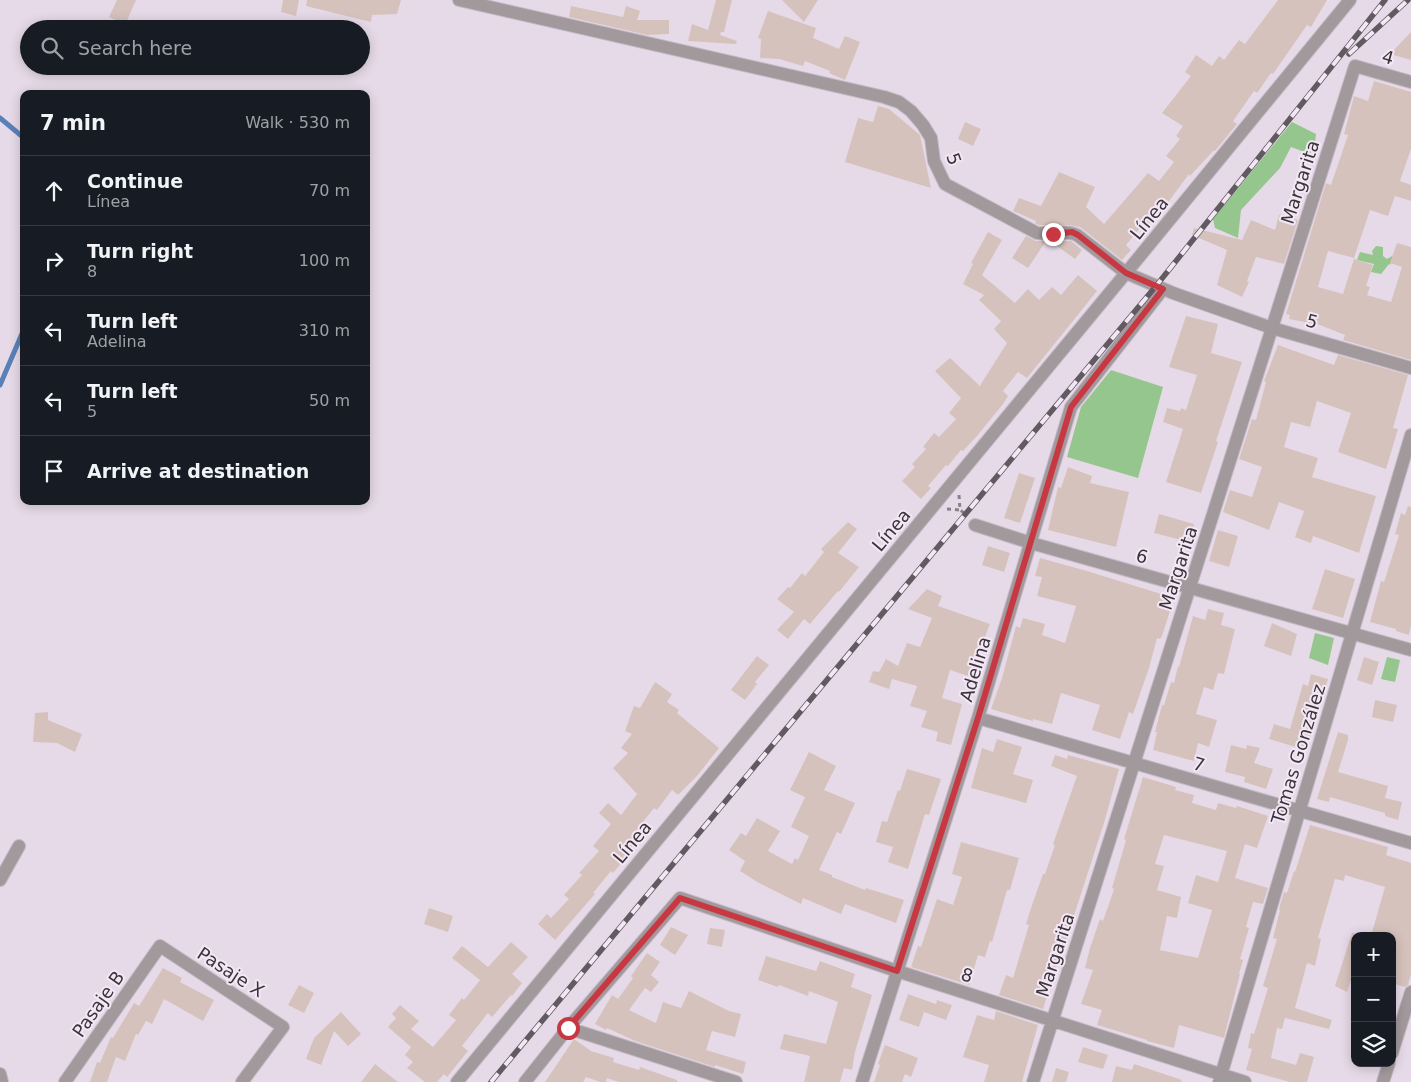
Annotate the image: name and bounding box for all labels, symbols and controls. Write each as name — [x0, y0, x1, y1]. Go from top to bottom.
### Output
search box — [20, 20, 370, 75]
icon: search — [38, 34, 66, 62]
text: Search here — [78, 37, 192, 59]
street label: 4 — [1380, 45, 1396, 69]
text: 7 min — [40, 111, 106, 135]
text: Walk · 530 m — [245, 113, 350, 132]
street label: Margarita — [1277, 138, 1323, 226]
street label: 5 — [942, 150, 966, 168]
text: Continue — [87, 170, 183, 192]
icon: ahead — [40, 177, 68, 205]
text: 70 m — [309, 181, 350, 200]
text: Línea — [87, 192, 130, 211]
street label: Línea — [1126, 193, 1172, 243]
route end — [1042, 223, 1065, 246]
text: Turn right — [87, 240, 193, 262]
icon: right — [40, 247, 68, 275]
text: 100 m — [299, 251, 350, 270]
text: 8 — [87, 262, 97, 281]
street label: 5 — [1304, 309, 1320, 333]
text: Turn left — [87, 310, 178, 332]
icon: left — [40, 317, 68, 345]
text: 310 m — [299, 321, 350, 340]
text: Adelina — [87, 332, 147, 351]
text: Turn left — [87, 380, 178, 402]
icon: left — [40, 387, 68, 415]
text: 50 m — [309, 391, 350, 410]
text: 5 — [87, 402, 97, 421]
icon: arrive — [40, 457, 68, 485]
text: Arrive at destination — [87, 460, 309, 482]
street label: Línea — [867, 505, 915, 555]
street label: Margarita — [1155, 524, 1201, 612]
street label: 6 — [1134, 544, 1150, 568]
street label: Adelina — [955, 634, 995, 704]
street label: Tomas González — [1266, 682, 1329, 827]
street label: 7 — [1191, 752, 1207, 776]
street label: Línea — [608, 817, 656, 867]
street label: Margarita — [1032, 911, 1078, 999]
map controls — [1351, 932, 1396, 1067]
button: + — [1351, 932, 1396, 977]
street label: Pasaje X — [194, 943, 268, 1001]
street label: 8 — [958, 963, 976, 987]
street label: Pasaje B — [68, 967, 128, 1041]
button: − — [1351, 977, 1396, 1022]
route start — [557, 1017, 580, 1040]
button: layers — [1351, 1022, 1396, 1067]

